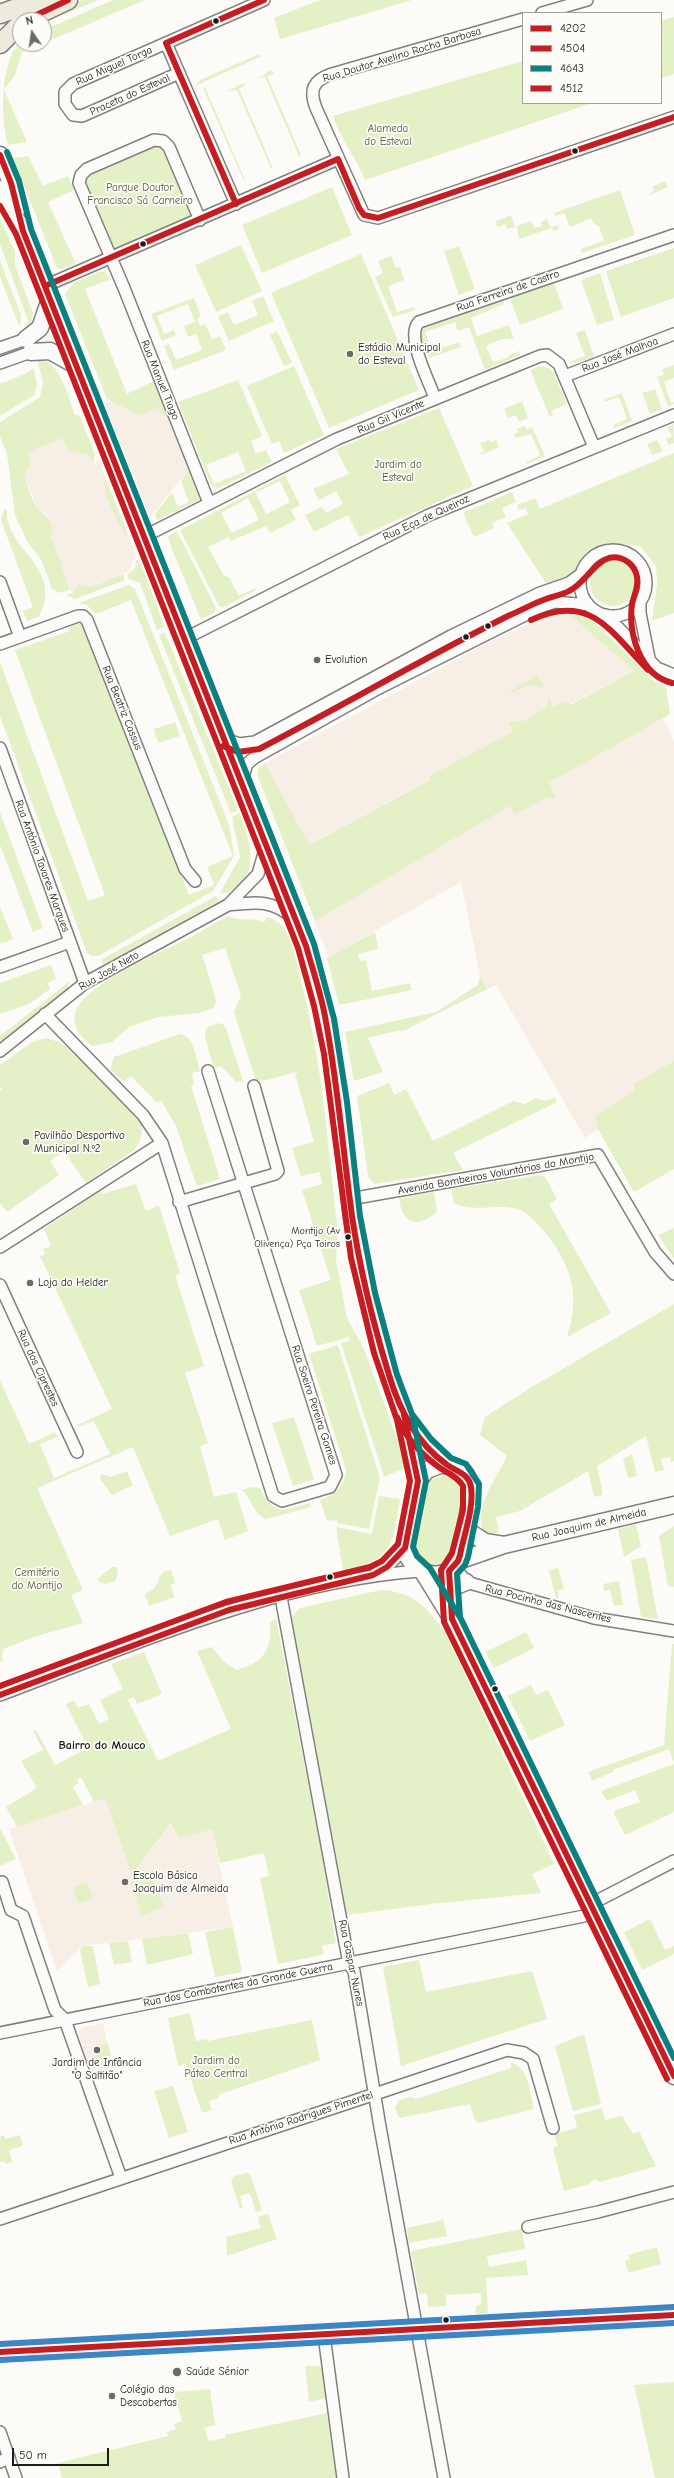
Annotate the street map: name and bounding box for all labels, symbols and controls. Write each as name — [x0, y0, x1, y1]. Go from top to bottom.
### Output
north arrow — [12, 12, 52, 52]
legend — [522, 12, 662, 104]
text: N — [24, 14, 34, 28]
unlabelled marker — [211, 16, 221, 26]
text: 4202 — [560, 21, 586, 35]
street label: Rua Doutor Avelino Rocha Barbosa — [321, 25, 483, 85]
text: 4504 — [560, 41, 585, 55]
street label: Rua Miguel Torga — [74, 43, 154, 89]
text: 4643 — [560, 61, 584, 75]
street label: Praceta do Esteval — [88, 71, 172, 119]
text: 4512 — [560, 81, 583, 95]
park label: Alameda do Esteval — [364, 122, 412, 148]
unlabelled marker — [570, 146, 580, 156]
park label: Parque Doutor Francisco Sá Carneiro — [87, 181, 193, 207]
unlabelled marker — [138, 239, 148, 249]
street label: Rua Ferreira de Castro — [455, 267, 561, 315]
street label: Rua José Malhoa — [580, 334, 660, 376]
street label: Rua Manuel Tiago — [138, 338, 182, 422]
place label: Estádio Municipal do Esteval — [358, 341, 441, 367]
marker: Estádio Municipal do Esteval — [345, 349, 355, 359]
street label: Rua Gil Vicente — [355, 397, 427, 437]
park label: Jardim do Esteval — [374, 458, 422, 484]
street label: Rua Eça de Queiroz — [381, 492, 471, 544]
unlabelled marker — [483, 621, 493, 631]
unlabelled marker — [461, 632, 471, 642]
place label: Evolution — [325, 653, 367, 667]
marker: Evolution — [312, 655, 322, 665]
street label: Rua Beatriz Cassus — [99, 664, 145, 752]
street label: Rua António Tavares Marques — [12, 798, 72, 934]
street label: Rua José Neto — [77, 948, 141, 994]
place label: Pavilhão Desportivo Municipal N.º2 — [34, 1129, 125, 1155]
marker: Pavilhão Desportivo Municipal N.º2 — [21, 1137, 31, 1147]
street label: Avenida Bombeiros Voluntários do Montijo — [397, 1150, 595, 1198]
place label: Montijo (Av Olivença) Pça Toiros — [254, 1225, 340, 1248]
marker: Montijo (Av Olivença) Pça Toiros — [343, 1232, 353, 1242]
place label: Loja do Helder — [38, 1276, 108, 1290]
marker: Loja do Helder — [25, 1278, 35, 1288]
street label: Rua dos Ciprestes — [14, 1327, 62, 1409]
street label: Rua Soeiro Pereira Gomes — [288, 1344, 340, 1466]
street label: Rua Joaquim de Almeida — [530, 1505, 648, 1545]
park label: Cemitério do Montijo — [12, 1566, 62, 1592]
unlabelled marker — [325, 1572, 335, 1582]
street label: Rua Pocinho das Nascentes — [484, 1582, 612, 1626]
unlabelled marker — [490, 1684, 500, 1694]
district label: Bairro do Mouco — [59, 1739, 145, 1753]
place label: Escola Básica Joaquim de Almeida — [133, 1869, 229, 1895]
marker: Escola Básica Joaquim de Almeida — [120, 1877, 130, 1887]
street label: Rua Gaspar Nunes — [335, 1918, 367, 2008]
street label: Rua dos Combatentes da Grande Guerra — [142, 1960, 334, 2010]
marker: Jardim de Infância "O Saltitão" — [92, 2045, 102, 2055]
park label: Jardim do Páteo Central — [185, 2054, 247, 2080]
place label: Jardim de Infância "O Saltitão" — [52, 2056, 142, 2082]
street label: Rua António Rodrigues Pimentel — [227, 2088, 375, 2148]
unlabelled marker — [441, 2315, 451, 2325]
place label: Saúde Sénior — [186, 2365, 249, 2379]
marker: Saúde Sénior — [171, 2366, 183, 2378]
place label: Colégio das Descobertas — [120, 2383, 177, 2409]
marker: Colégio das Descobertas — [107, 2391, 117, 2401]
scale bar — [14, 2440, 111, 2466]
text: 50 m — [19, 2448, 47, 2462]

